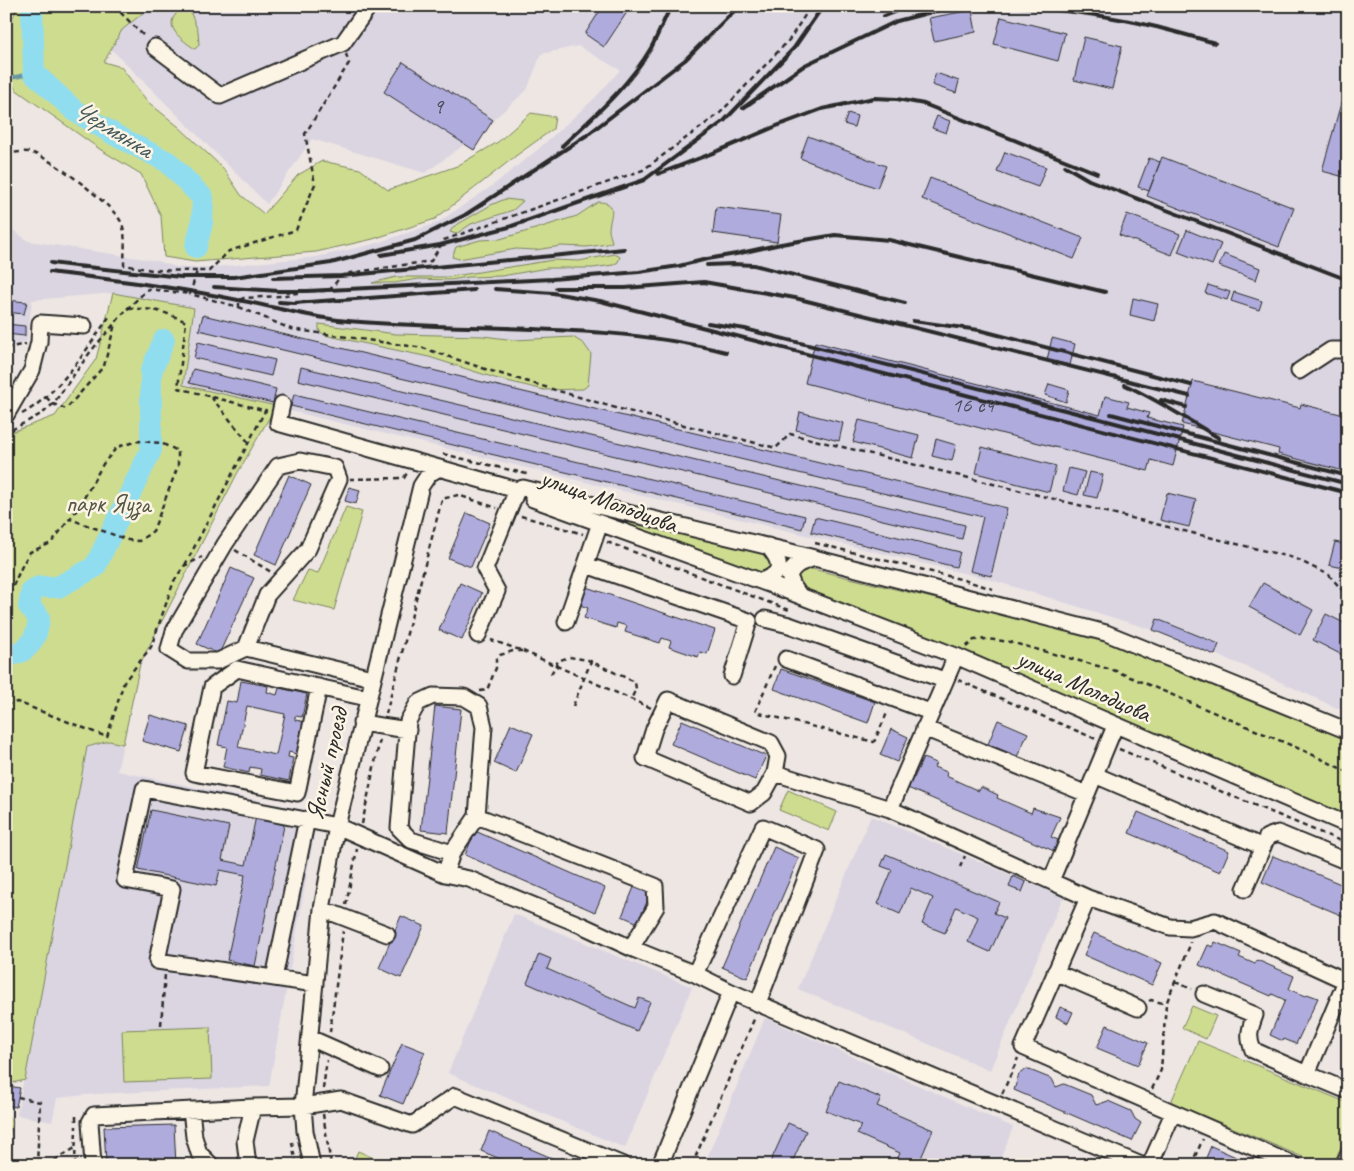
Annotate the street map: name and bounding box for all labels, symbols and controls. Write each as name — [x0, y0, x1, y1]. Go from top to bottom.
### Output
house number: 9 — [433, 92, 445, 120]
water label: Чермянка — [68, 93, 161, 167]
house number: 16 с4 — [952, 391, 997, 419]
street label: улица Молодцова — [534, 461, 684, 541]
park label: парк Яуза — [66, 488, 153, 521]
street label: улица Молодцова — [1010, 641, 1158, 731]
street label: Ясный проезд — [299, 703, 356, 823]

